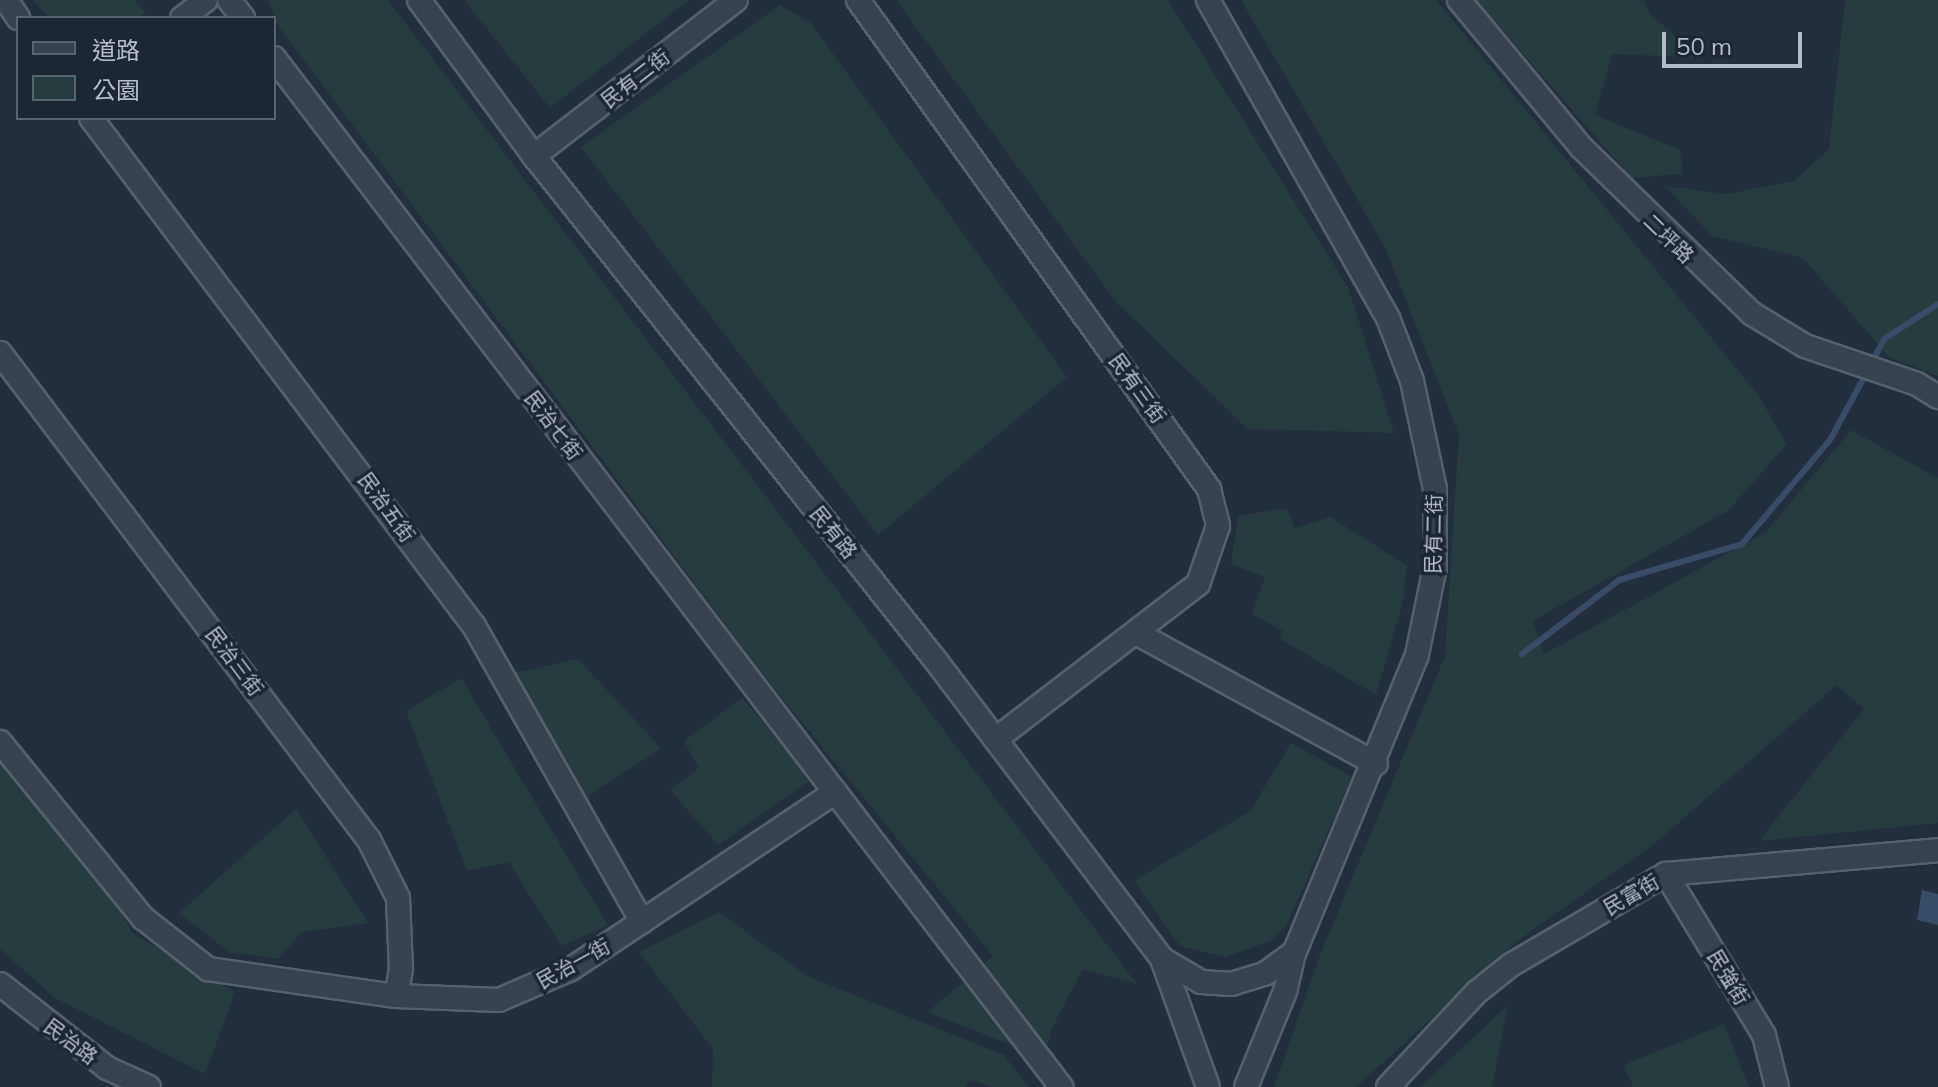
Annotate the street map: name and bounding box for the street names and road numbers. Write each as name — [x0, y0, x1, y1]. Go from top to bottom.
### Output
street label: 民有二街 — [596, 44, 674, 112]
street label: 二坪路 — [1639, 209, 1699, 267]
street label: 民有三街 — [1105, 349, 1171, 427]
street label: 民治七街 — [520, 386, 588, 464]
street label: 民治五街 — [354, 468, 420, 546]
street label: 民有二街 — [1420, 494, 1446, 574]
street label: 民有路 — [806, 501, 862, 563]
street label: 民治三街 — [201, 622, 269, 700]
street label: 民富街 — [1599, 869, 1663, 919]
street label: 民治一街 — [532, 933, 614, 993]
street label: 民強街 — [1703, 945, 1755, 1009]
street label: 民治路 — [40, 1013, 102, 1069]

